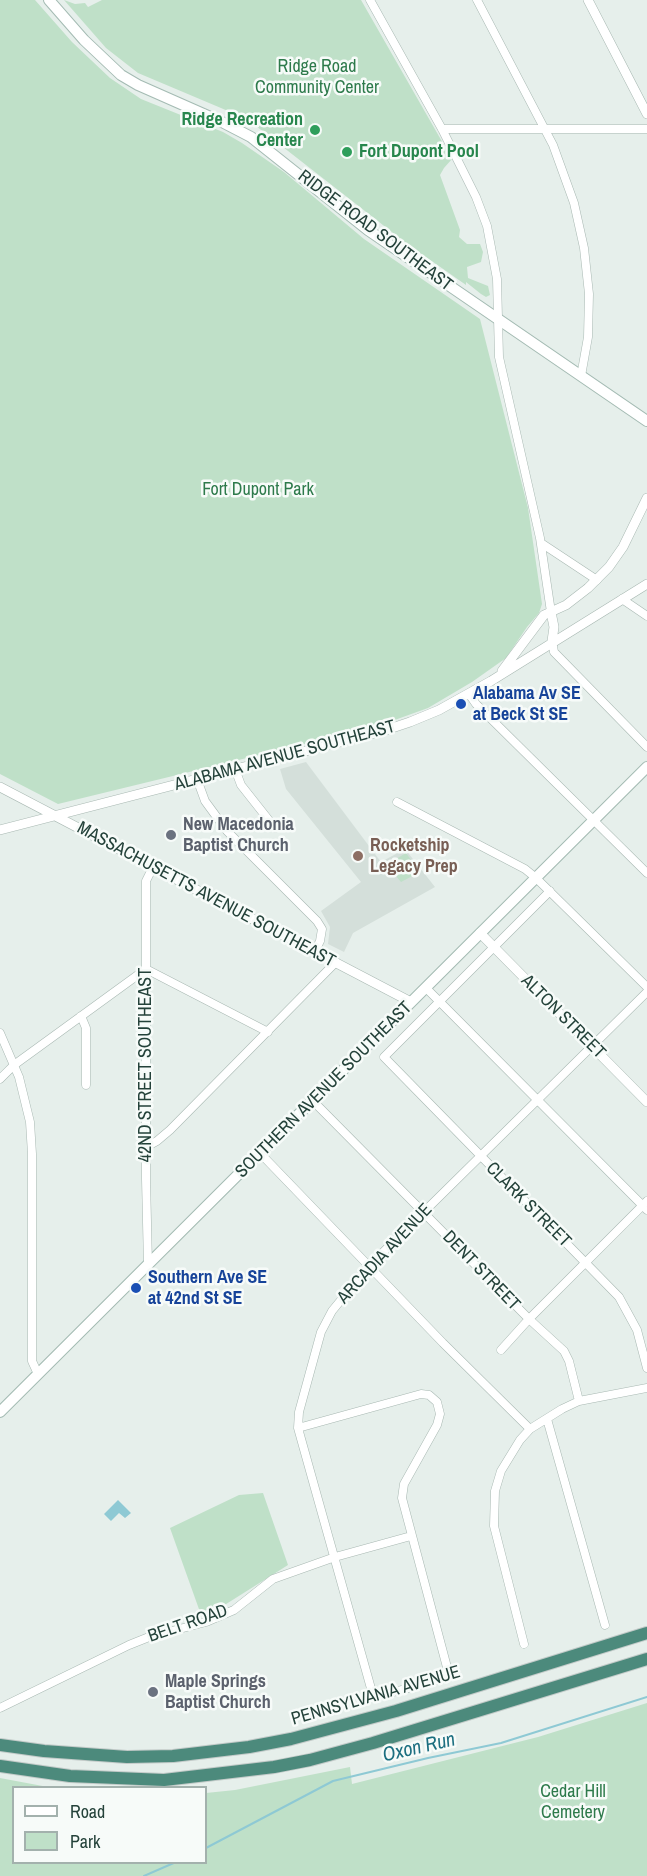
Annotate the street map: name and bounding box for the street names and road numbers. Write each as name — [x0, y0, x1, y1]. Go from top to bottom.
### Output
street label: RIDGE ROAD SOUTHEAST — [294, 166, 456, 296]
street label: ALABAMA AVENUE SOUTHEAST — [172, 716, 398, 796]
street label: MASSACHUSETTS AVENUE SOUTHEAST — [73, 818, 339, 972]
street label: 42ND STREET SOUTHEAST — [135, 968, 157, 1162]
street label: ALTON STREET — [516, 970, 610, 1064]
street label: SOUTHERN AVENUE SOUTHEAST — [231, 997, 417, 1183]
street label: CLARK STREET — [481, 1158, 575, 1252]
street label: ARCADIA AVENUE — [333, 1199, 437, 1309]
street label: DENT STREET — [438, 1227, 524, 1315]
street label: BELT ROAD — [145, 1600, 231, 1648]
street label: PENNSYLVANIA AVENUE — [289, 1662, 463, 1730]

